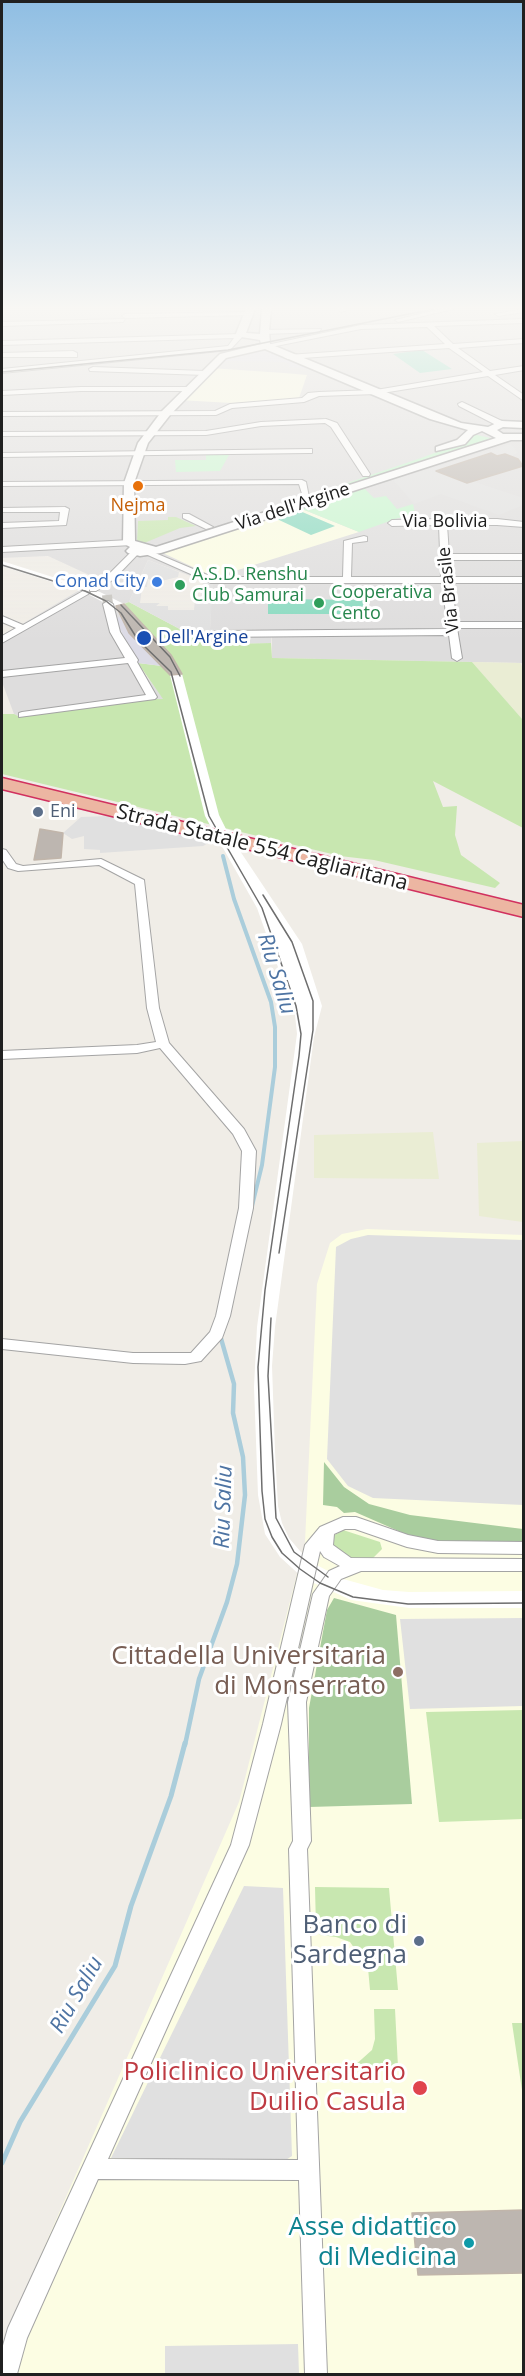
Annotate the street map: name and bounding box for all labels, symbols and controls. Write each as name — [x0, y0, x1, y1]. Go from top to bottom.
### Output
street label: Via dell'Argine — [233, 478, 353, 536]
marker: Nejma — [131, 479, 145, 493]
place label: Nejma — [111, 495, 165, 517]
street label: Via Bolivia — [402, 511, 488, 533]
street label: Via Brasile — [434, 546, 464, 634]
place label: A.S.D. Renshu Club Samurai — [192, 564, 308, 606]
place label: Conad City — [55, 571, 145, 593]
marker: Conad City — [150, 575, 164, 589]
marker: A.S.D. Renshu Club Samurai — [173, 578, 187, 592]
place label: Cooperativa Cento — [331, 582, 432, 624]
marker: Cooperativa Cento — [312, 596, 326, 610]
place label: Dell'Argine — [158, 627, 248, 649]
marker: Dell'Argine — [135, 629, 153, 647]
street label: Strada Statale 554 Cagliaritana — [114, 800, 410, 896]
place label: Eni — [50, 801, 76, 823]
marker: Eni — [31, 805, 45, 819]
water label: Riu Saliu — [251, 930, 301, 1018]
water label: Riu Saliu — [209, 1465, 239, 1549]
place label: Cittadella Universitaria di Monserrato — [111, 1641, 386, 1702]
marker: Cittadella Universitaria di Monserrato — [391, 1665, 405, 1679]
place label: Banco di Sardegna — [293, 1910, 407, 1972]
marker: Banco di Sardegna — [412, 1934, 426, 1948]
water label: Riu Saliu — [45, 1952, 109, 2038]
place label: Policlinico Universitario Duilio Casula — [123, 2057, 406, 2118]
marker: Policlinico Universitario Duilio Casula — [411, 2079, 429, 2097]
place label: Asse didattico di Medicina — [288, 2212, 457, 2274]
marker: Asse didattico di Medicina — [462, 2236, 476, 2250]

